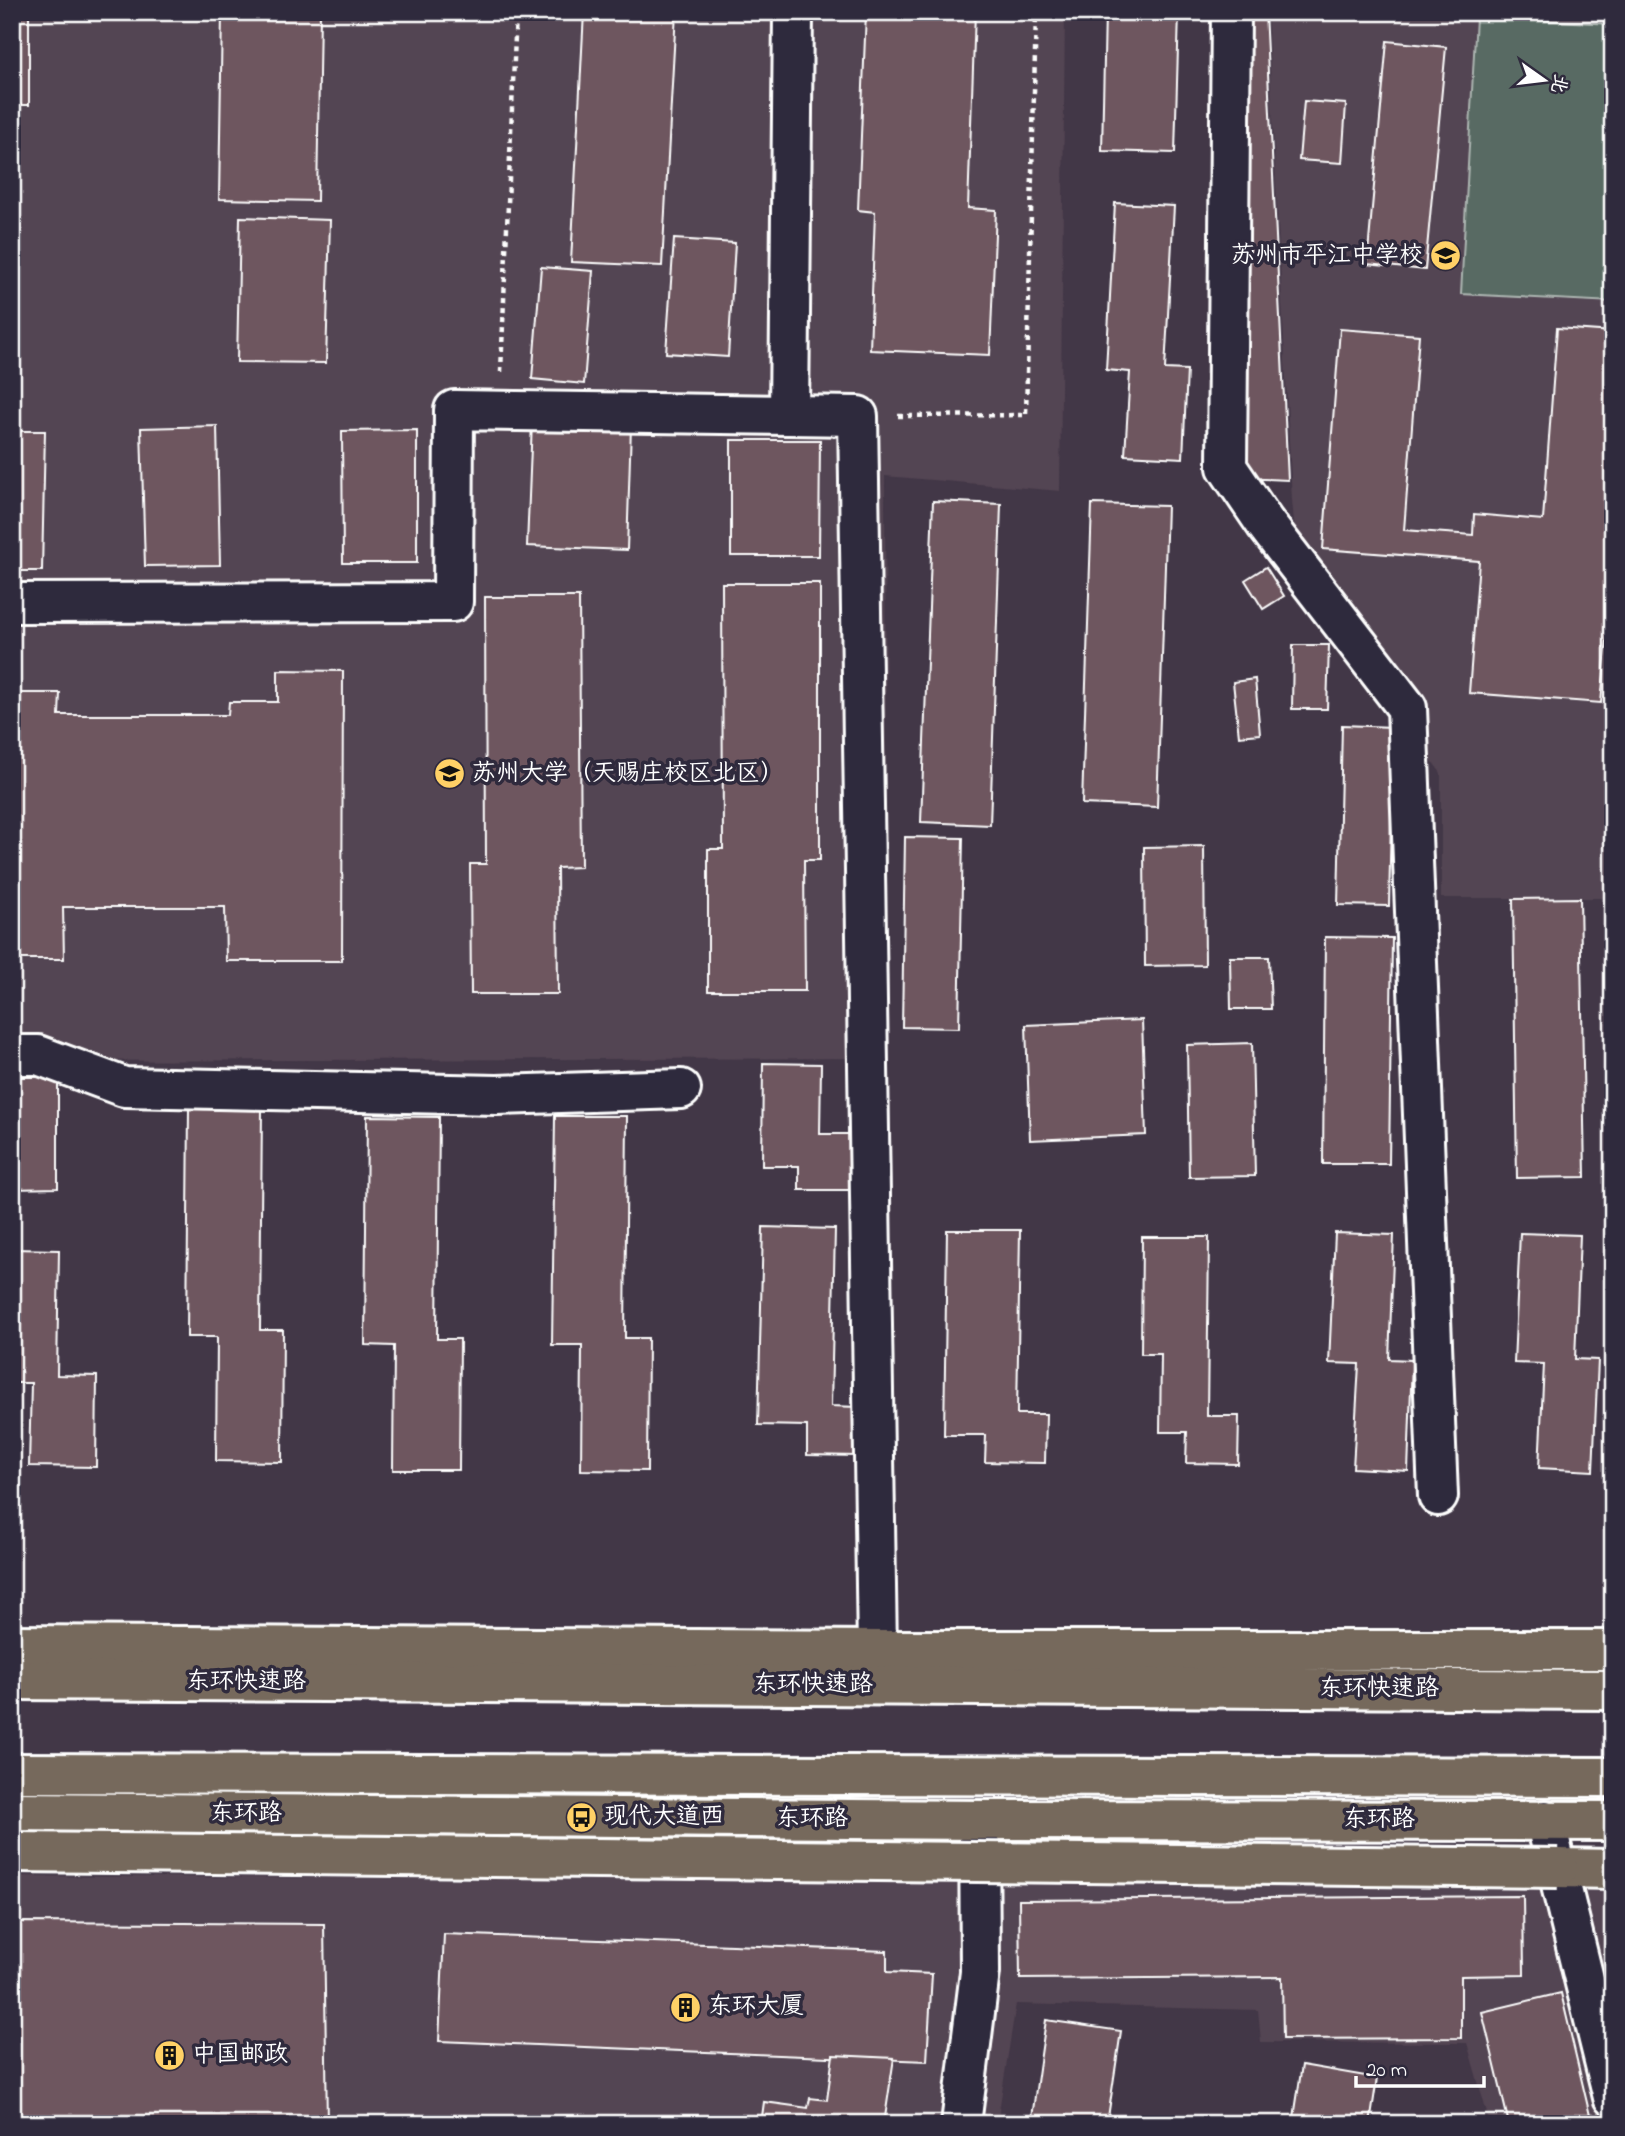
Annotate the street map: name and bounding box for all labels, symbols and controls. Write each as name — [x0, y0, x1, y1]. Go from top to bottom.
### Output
north arrow — [1510, 46, 1580, 116]
text: 北 — [1543, 71, 1573, 96]
place label: 苏州市平江中学校 — [1231, 239, 1423, 274]
school or university icon: 苏州市平江中学校 — [1429, 239, 1463, 273]
school or university icon: 苏州大学（天赐庄校区北区） — [432, 757, 466, 791]
place label: 苏州大学（天赐庄校区北区） — [472, 757, 784, 792]
street label: 东环快速路 — [186, 1665, 306, 1700]
street label: 东环快速路 — [753, 1668, 873, 1703]
street label: 东环快速路 — [1319, 1672, 1439, 1707]
street label: 东环路 — [210, 1797, 282, 1832]
bus stop icon: 现代大道西 — [564, 1800, 598, 1834]
place label: 现代大道西 — [604, 1800, 724, 1835]
street label: 东环路 — [776, 1802, 848, 1837]
street label: 东环路 — [1343, 1803, 1415, 1838]
building icon: 东环大厦 — [668, 1990, 702, 2024]
place label: 东环大厦 — [708, 1990, 804, 2025]
building icon: 中国邮政 — [152, 2038, 186, 2072]
place label: 中国邮政 — [192, 2038, 288, 2073]
scale bar — [1356, 2045, 1483, 2089]
text: 20 m — [1366, 2056, 1407, 2086]

